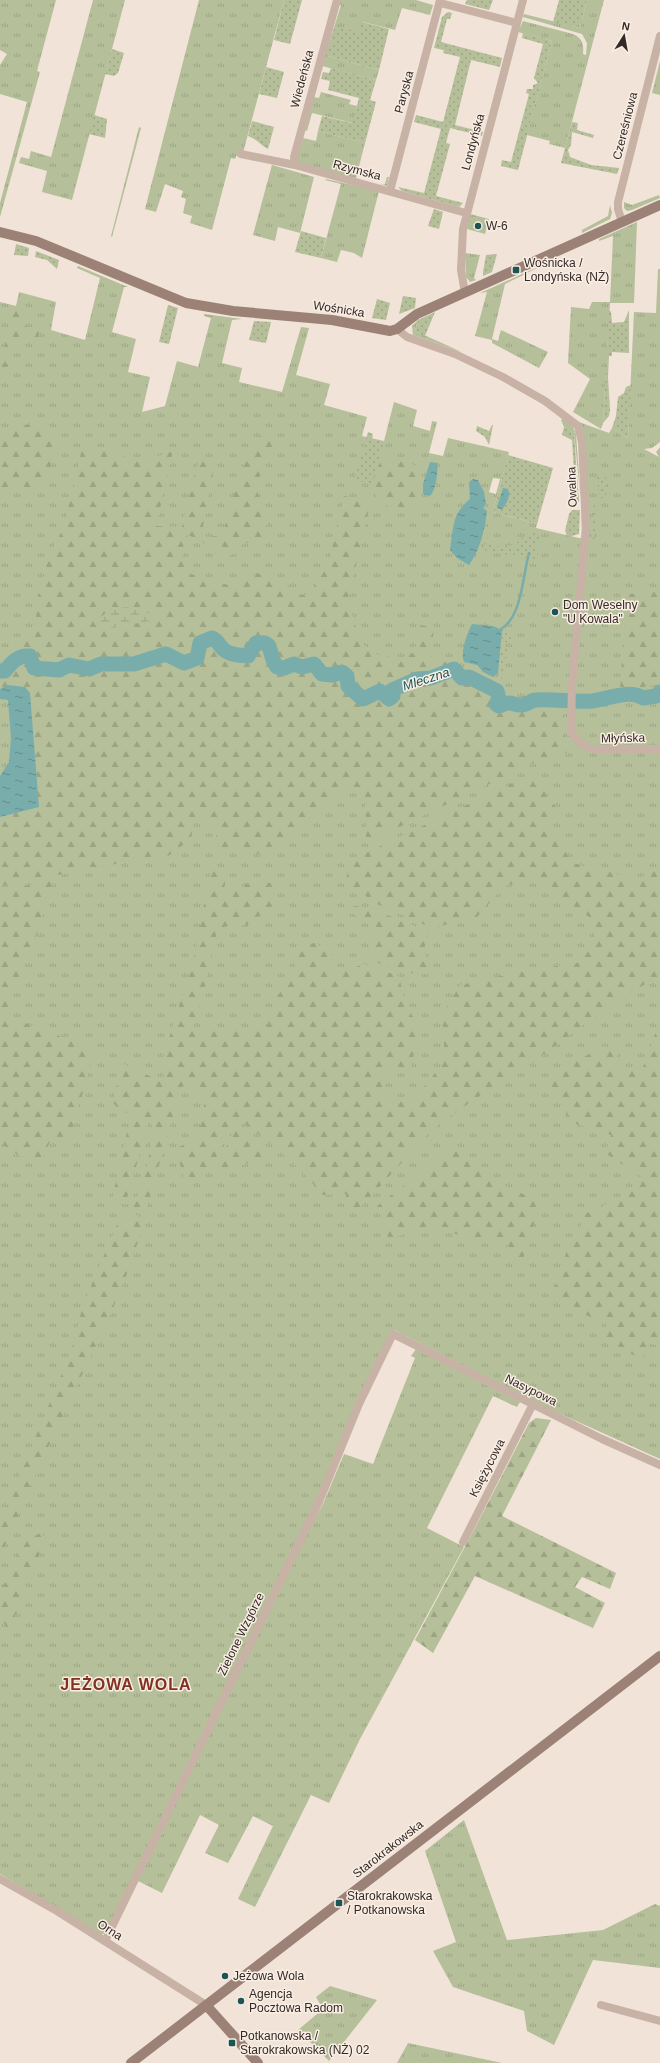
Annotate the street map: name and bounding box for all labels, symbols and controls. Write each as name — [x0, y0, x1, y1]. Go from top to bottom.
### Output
north arrow — [604, 16, 644, 56]
text: N — [621, 20, 631, 33]
street label: Wiedeńska — [288, 48, 317, 109]
street label: Paryska — [392, 69, 416, 115]
street label: Czereśniowa — [610, 90, 640, 161]
street label: Londyńska — [459, 112, 487, 172]
street label: Rzymska — [331, 157, 383, 183]
place label: W-6 — [486, 219, 508, 233]
marker: W-6 — [473, 221, 483, 231]
place label: Wośnicka / Londyńska (NŻ) — [524, 256, 609, 284]
marker: Wośnicka / Londyńska (NŻ) — [511, 265, 521, 275]
street label: Wośnicka — [312, 298, 366, 320]
street label: Owalna — [564, 466, 580, 508]
place label: Dom Weselny "U Kowala" — [563, 598, 637, 626]
marker: Dom Weselny "U Kowala" — [550, 607, 560, 617]
water label: Mleczna — [401, 664, 451, 694]
street label: Młyńska — [601, 731, 645, 745]
street label: Nasypowa — [503, 1371, 560, 1409]
street label: Księżycowa — [466, 1436, 508, 1499]
street label: Zielone Wzgórze — [215, 1590, 267, 1678]
district label: JEŻOWA WOLA — [60, 1676, 192, 1693]
street label: Starokrakowska — [350, 1817, 426, 1881]
place label: Starokrakowska / Potkanowska — [347, 1889, 433, 1917]
marker: Starokrakowska / Potkanowska — [334, 1898, 344, 1908]
street label: Orna — [95, 1917, 125, 1943]
place label: Jeżowa Wola — [233, 1969, 304, 1983]
marker: Jeżowa Wola — [220, 1971, 230, 1981]
place label: Agencja Pocztowa Radom — [249, 1987, 343, 2015]
marker: Agencja Pocztowa Radom — [236, 1996, 246, 2006]
place label: Potkanowska / Starokrakowska (NŻ) 02 — [240, 2029, 370, 2057]
marker: Potkanowska / Starokrakowska (NŻ) 02 — [227, 2038, 237, 2048]

